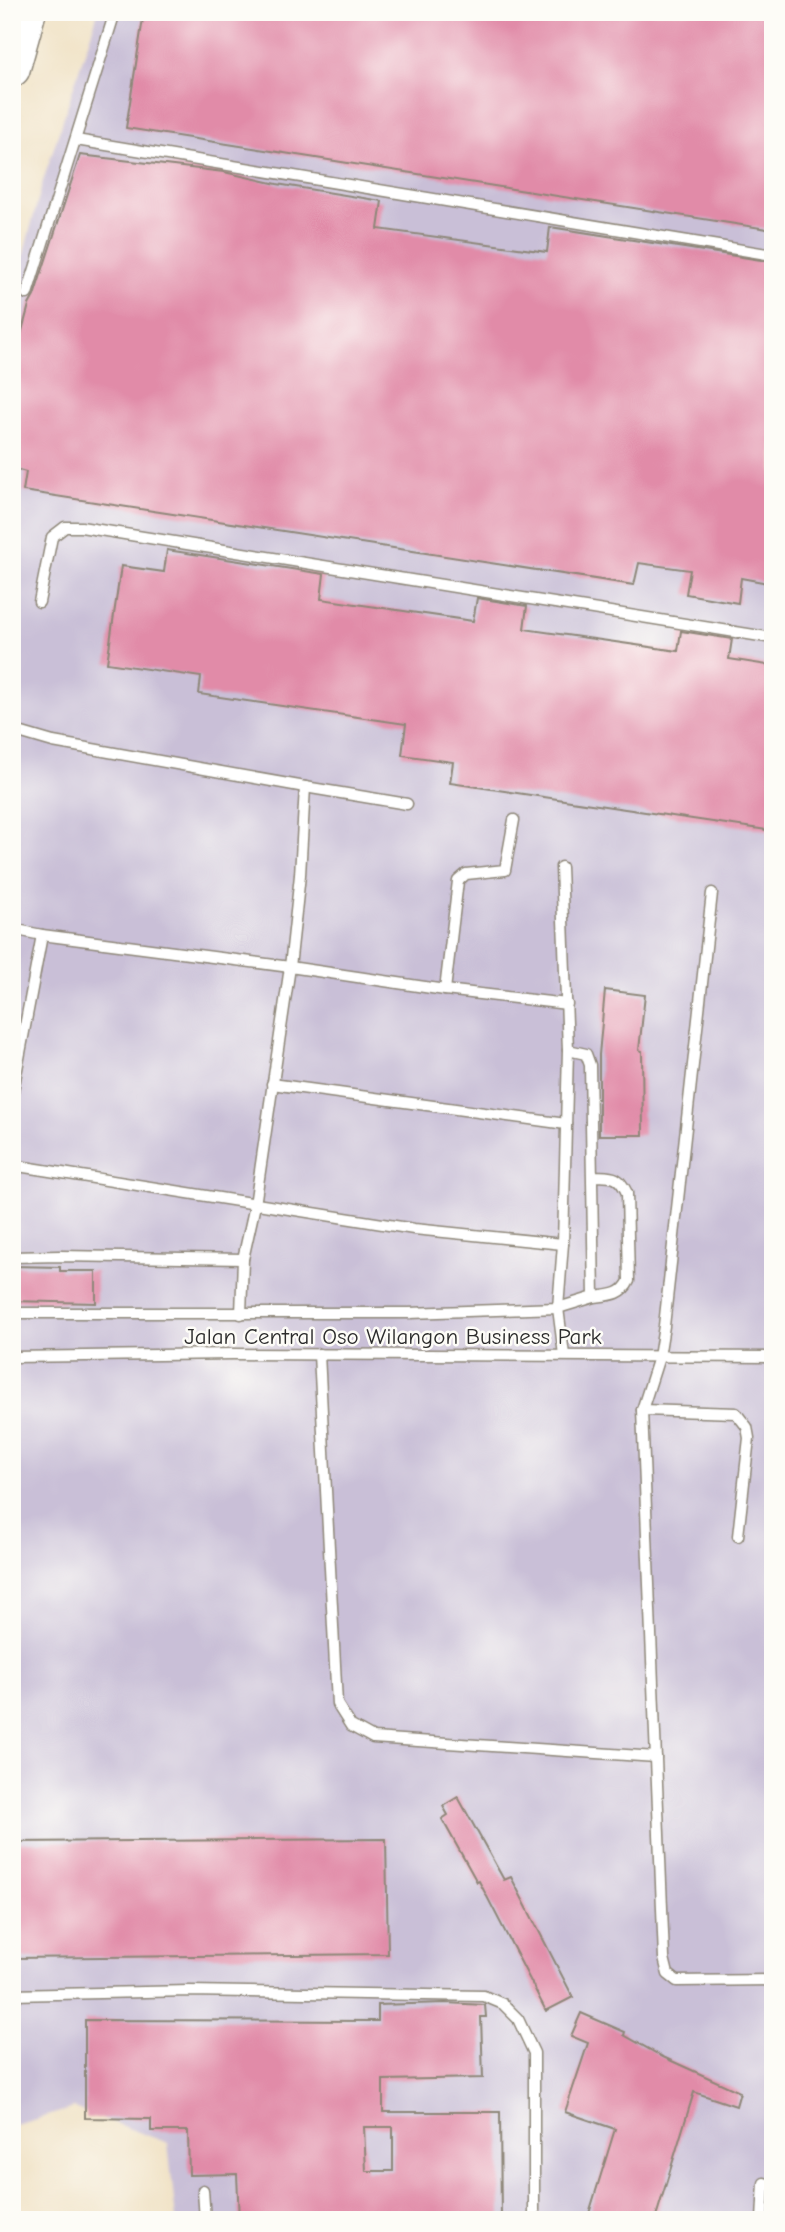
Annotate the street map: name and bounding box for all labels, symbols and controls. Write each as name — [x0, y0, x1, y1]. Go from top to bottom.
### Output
street label: Jalan Central Oso Wilangon Business Park — [184, 1323, 602, 1350]

